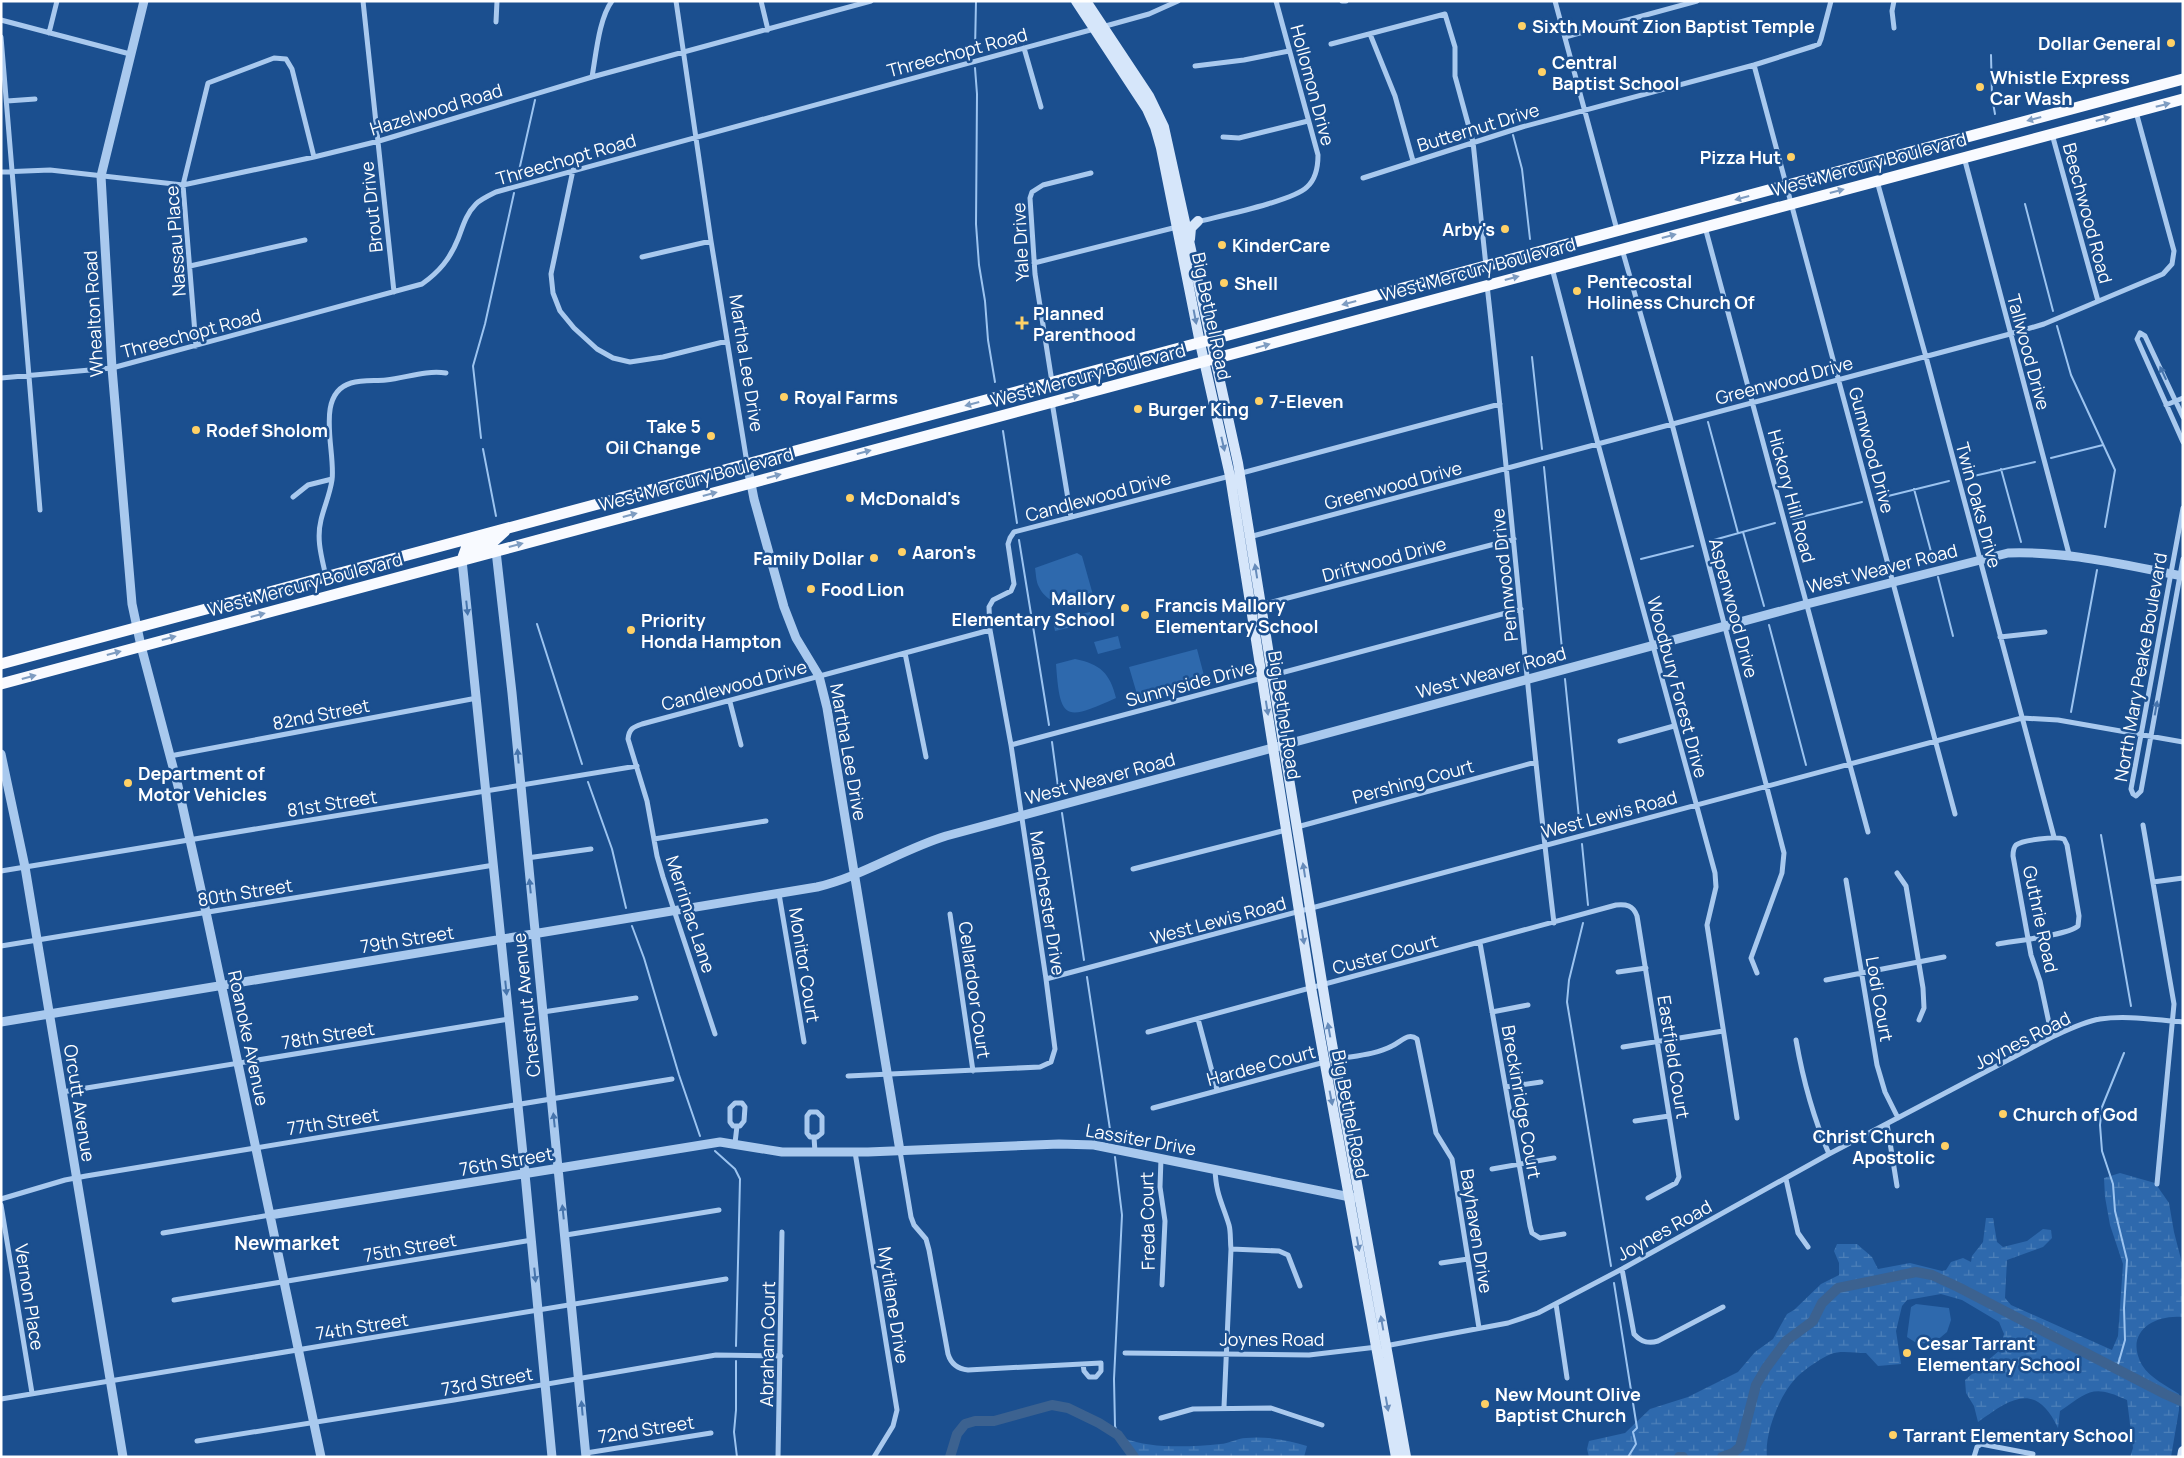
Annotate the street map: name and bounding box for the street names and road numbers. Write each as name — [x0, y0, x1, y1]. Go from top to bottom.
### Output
street label: Threechopt Road — [884, 22, 1030, 82]
street label: Hollomon Drive — [1285, 22, 1341, 148]
street label: Hazelwood Road — [367, 77, 505, 141]
street label: Butternut Drive — [1414, 97, 1542, 157]
street label: West Mercury Boulevard — [1769, 126, 1969, 202]
street label: Threechopt Road — [493, 128, 639, 190]
street label: Beechwood Road — [2058, 140, 2118, 286]
street label: Brout Drive — [354, 160, 388, 254]
street label: Nassau Place — [159, 185, 191, 297]
street label: Yale Drive — [1006, 202, 1034, 282]
street label: West Mercury Boulevard — [1378, 231, 1578, 307]
street label: Whealton Road — [78, 250, 108, 378]
street label: Big Bethel Road — [1187, 250, 1237, 382]
street label: Tallwood Drive — [2002, 291, 2056, 413]
street label: Martha Lee Drive — [724, 292, 770, 434]
street label: Threechopt Road — [118, 303, 264, 363]
street label: West Mercury Boulevard — [988, 337, 1188, 413]
street label: Greenwood Drive — [1713, 350, 1855, 410]
street label: Gumwood Drive — [1844, 384, 1900, 516]
street label: Hickory Hill Road — [1763, 427, 1821, 565]
street label: Twin Oaks Drive — [1951, 440, 2007, 570]
street label: West Mercury Boulevard — [596, 441, 796, 517]
street label: Greenwood Drive — [1322, 455, 1464, 515]
street label: Candlewood Drive — [1023, 465, 1173, 527]
street label: Pennwood Drive — [1485, 507, 1523, 643]
street label: Driftwood Drive — [1319, 531, 1449, 587]
street label: Aspenwood Drive — [1704, 536, 1764, 680]
street label: West Weaver Road — [1804, 538, 1960, 598]
street label: West Mercury Boulevard — [205, 546, 405, 622]
street label: North Mary Peake Boulevard — [2108, 551, 2172, 783]
street label: Woodbury Forest Drive — [1642, 594, 1714, 780]
street label: West Weaver Road — [1413, 640, 1569, 704]
street label: Big Bethel Road — [1263, 649, 1307, 781]
street label: Candlewood Drive — [659, 654, 809, 716]
street label: Sunnyside Drive — [1123, 654, 1257, 712]
street label: Martha Lee Drive — [825, 681, 873, 823]
street label: 82nd Street — [270, 693, 372, 735]
street label: West Weaver Road — [1022, 746, 1178, 810]
street label: Pershing Court — [1350, 753, 1476, 809]
street label: 81st Street — [285, 784, 379, 822]
street label: West Lewis Road — [1538, 784, 1680, 844]
street label: Manchester Drive — [1025, 829, 1071, 977]
street label: Merrimac Lane — [661, 852, 721, 976]
street label: Guthrie Road — [2018, 863, 2064, 975]
street label: 80th Street — [196, 873, 294, 911]
street label: West Lewis Road — [1147, 890, 1289, 950]
street label: Monitor Court — [784, 906, 826, 1024]
street label: 79th Street — [358, 920, 456, 958]
street label: Cellardoor Court — [954, 920, 996, 1060]
street label: Custer Court — [1330, 928, 1440, 980]
street label: Chestnut Avenue — [507, 932, 545, 1078]
street label: Lodi Court — [1861, 954, 1899, 1044]
street label: Roanoke Avenue — [223, 968, 275, 1108]
street label: Eastfield Court — [1652, 994, 1696, 1120]
street label: Joynes Road — [1970, 1005, 2074, 1075]
street label: 78th Street — [280, 1016, 376, 1054]
street label: Breckinridge Court — [1497, 1023, 1547, 1181]
street label: Hardee Court — [1204, 1039, 1318, 1091]
street label: Orcutt Avenue — [59, 1043, 101, 1163]
street label: Big Bethel Road — [1327, 1048, 1375, 1180]
street label: 77th Street — [285, 1102, 381, 1140]
street label: Lassiter Drive — [1084, 1117, 1198, 1161]
street label: 76th Street — [457, 1141, 555, 1181]
street label: Bayhaven Drive — [1455, 1167, 1499, 1295]
street label: Freda Court — [1134, 1172, 1160, 1270]
street label: Joynes Road — [1612, 1194, 1716, 1266]
street label: 75th Street — [362, 1227, 458, 1267]
street label: Vernon Place — [10, 1242, 50, 1352]
street label: Mytilene Drive — [873, 1245, 915, 1365]
street label: Abraham Court — [754, 1281, 780, 1407]
street label: 74th Street — [314, 1307, 410, 1345]
street label: Joynes Road — [1220, 1327, 1325, 1351]
street label: 73rd Street — [439, 1361, 535, 1401]
street label: 72nd Street — [596, 1410, 696, 1448]

